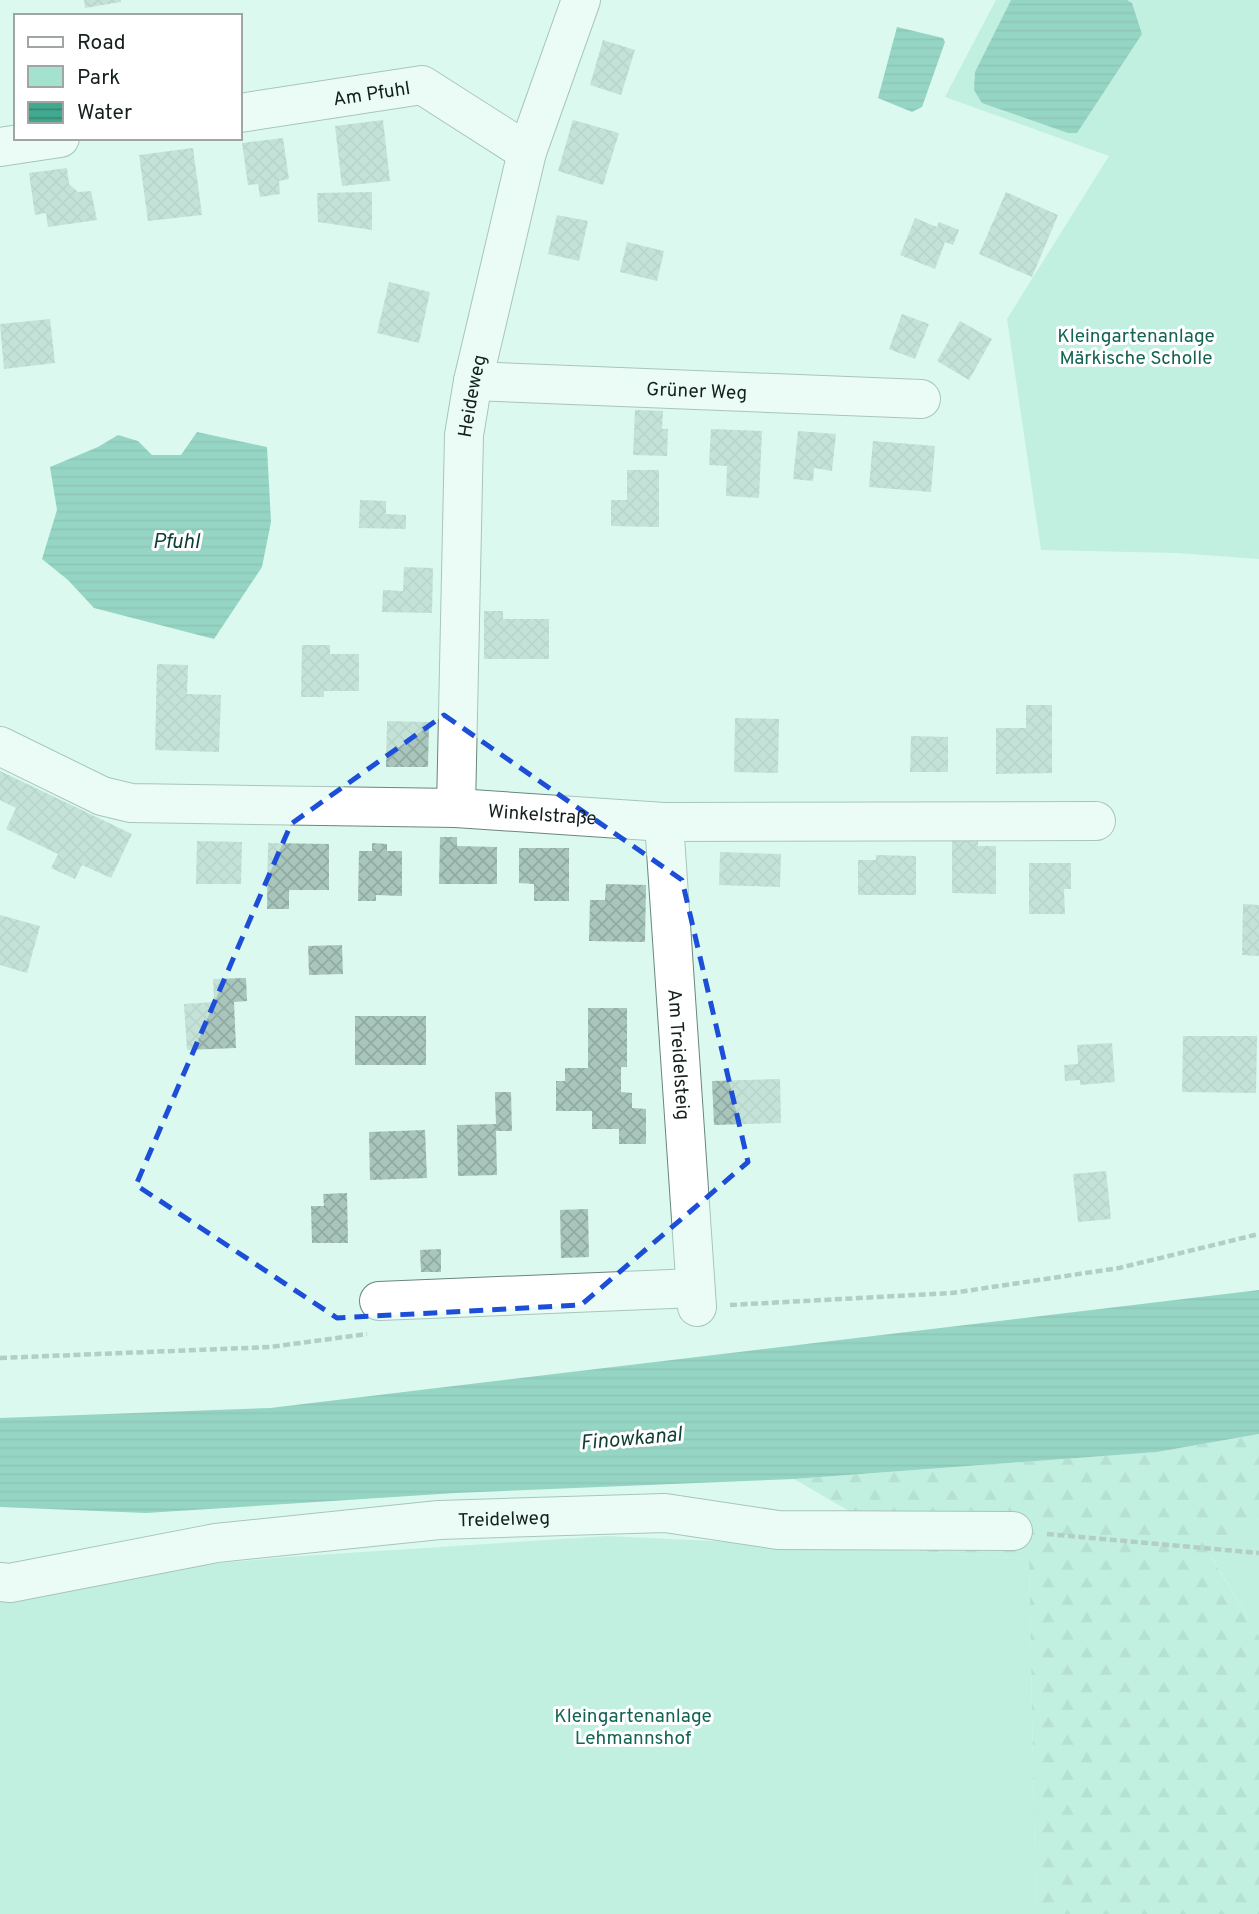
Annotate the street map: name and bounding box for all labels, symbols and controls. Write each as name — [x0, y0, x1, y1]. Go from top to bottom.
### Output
legend — [14, 14, 242, 140]
text: Road — [77, 30, 126, 57]
text: Park — [77, 65, 120, 92]
street label: Am Pfuhl — [331, 77, 412, 113]
text: Water — [77, 100, 132, 127]
park label: Kleingartenanlage Märkische Scholle — [1057, 325, 1215, 371]
street label: Heideweg — [454, 352, 493, 439]
street label: Grüner Weg — [646, 378, 748, 406]
water label: Pfuhl — [152, 529, 201, 556]
street label: Winkelstraße — [487, 800, 597, 831]
street label: Am Treidelsteig — [661, 988, 694, 1121]
water label: Finowkanal — [579, 1421, 685, 1457]
street label: Treidelweg — [458, 1507, 550, 1533]
park label: Kleingartenanlage Lehmannshof — [554, 1705, 712, 1751]

